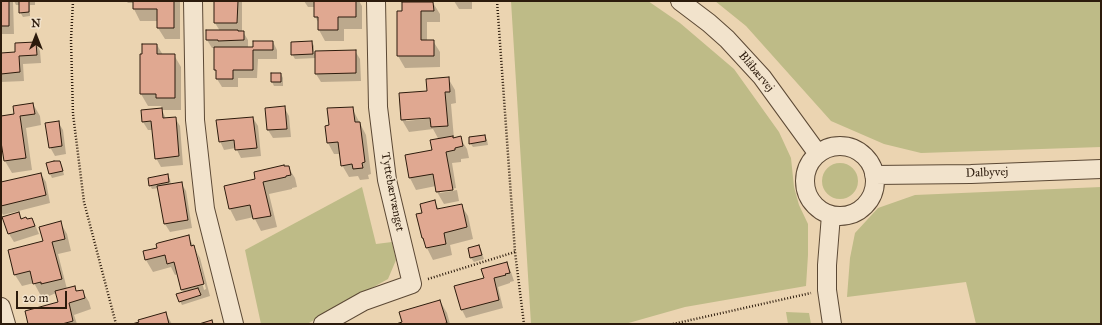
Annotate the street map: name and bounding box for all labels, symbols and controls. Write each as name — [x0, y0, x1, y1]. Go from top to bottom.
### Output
north arrow — [16, 16, 56, 56]
text: N — [31, 17, 41, 30]
street label: Blåbærvej — [735, 49, 777, 95]
street label: Tyttebærvænget — [377, 151, 407, 233]
street label: Dalbyvej — [965, 165, 1009, 181]
scale bar — [18, 283, 69, 309]
text: 20 m — [23, 291, 49, 305]

